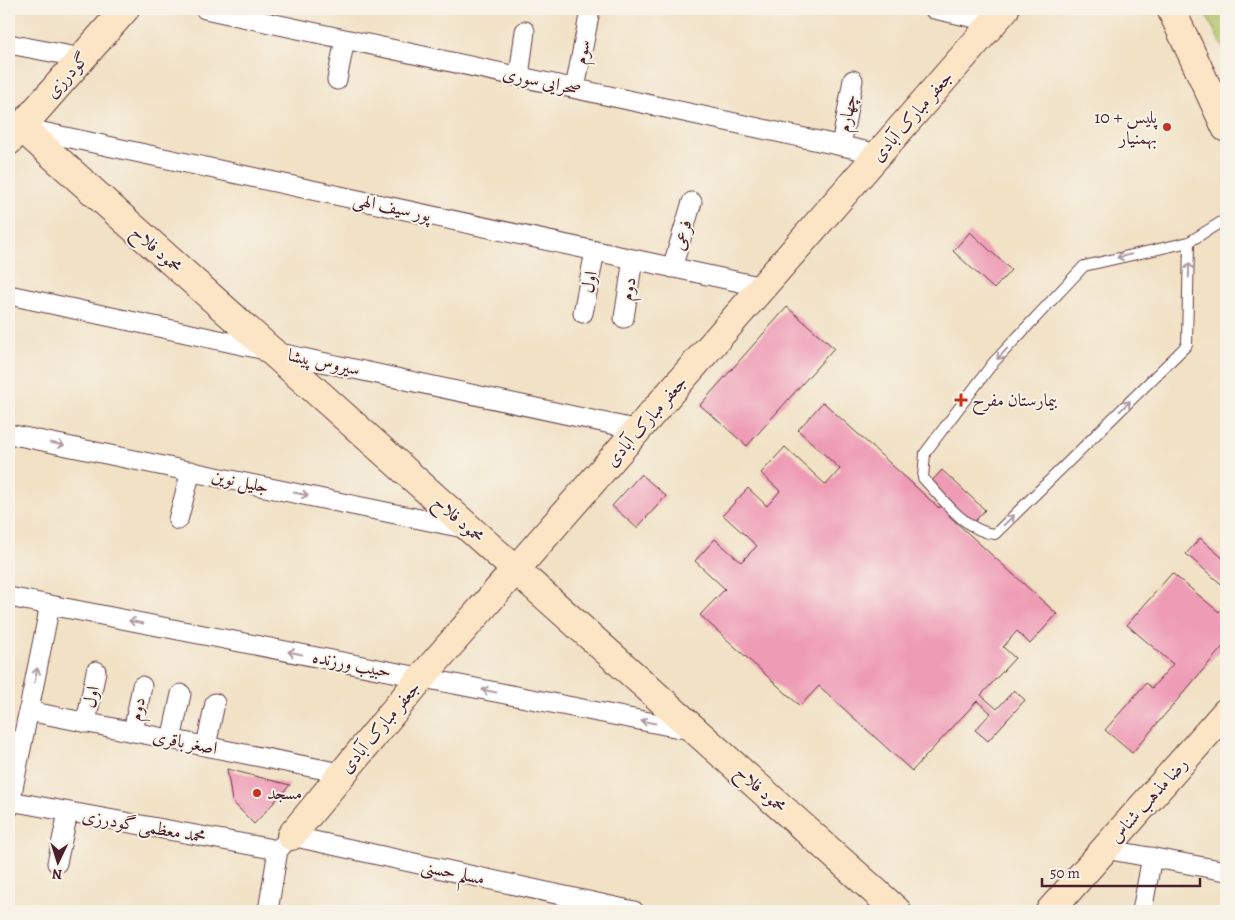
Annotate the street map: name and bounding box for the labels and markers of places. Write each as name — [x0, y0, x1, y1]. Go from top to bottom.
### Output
place label: پلیس + 10 بهمنیار — [1094, 105, 1159, 150]
marker: پلیس + 10 بهمنیار — [1161, 121, 1173, 133]
place label: بیمارستان مفرح — [972, 388, 1057, 416]
marker: بیمارستان مفرح — [954, 393, 968, 407]
place label: مسجد — [267, 781, 302, 805]
marker: مسجد — [251, 787, 263, 799]

